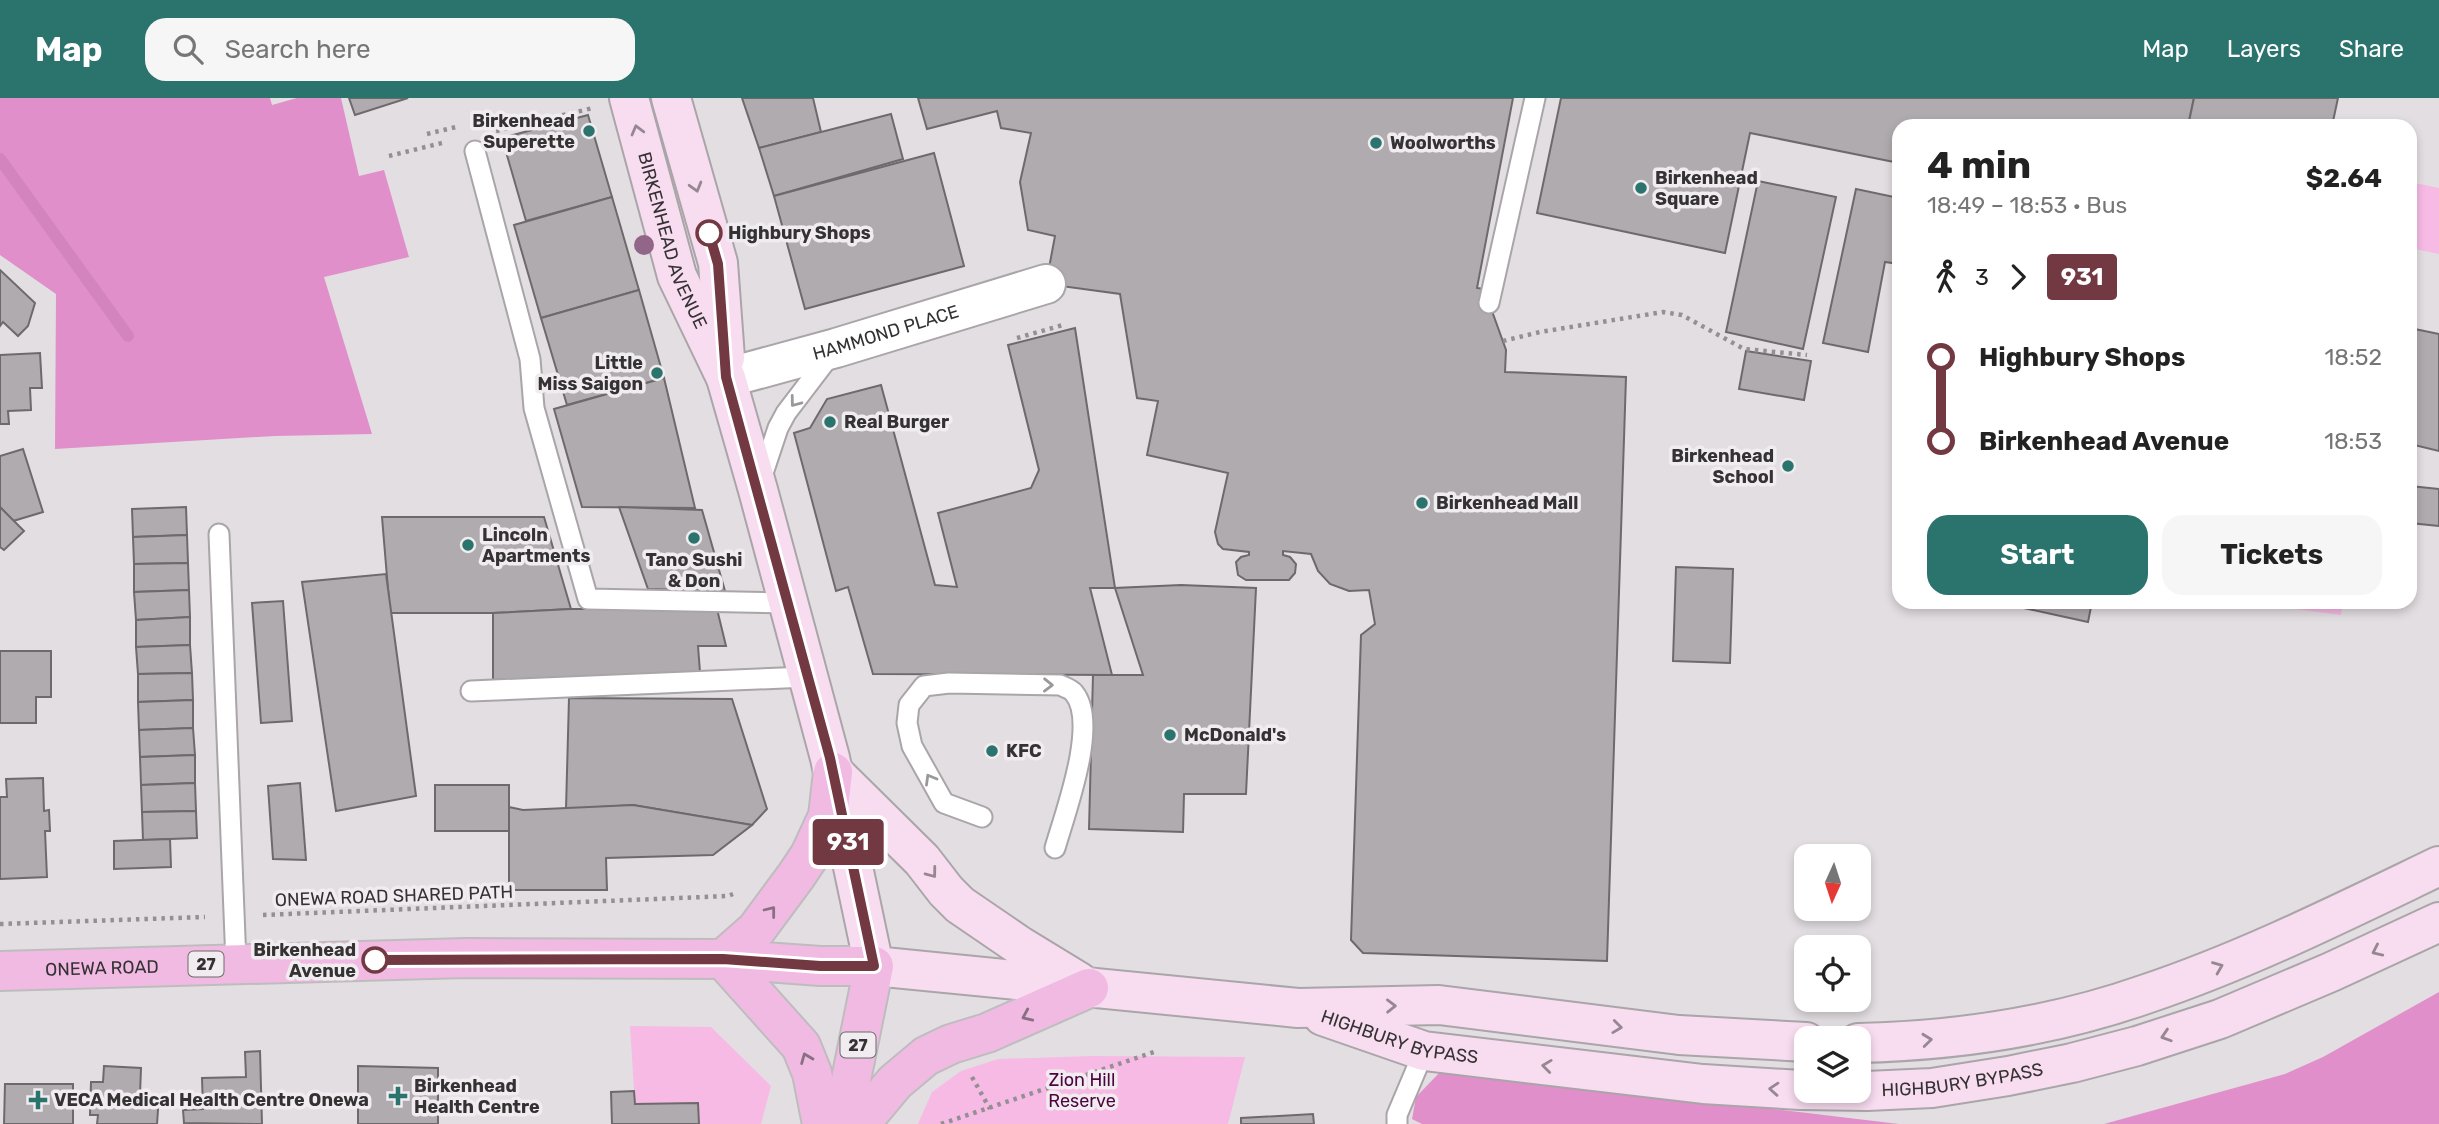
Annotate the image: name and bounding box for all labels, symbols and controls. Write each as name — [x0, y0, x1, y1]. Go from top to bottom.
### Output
search box — [145, 18, 635, 81]
text: Map — [35, 30, 103, 69]
icon: search — [169, 30, 207, 68]
text: Search here — [225, 34, 370, 65]
text: Map — [2142, 35, 2189, 63]
text: Layers — [2227, 35, 2301, 63]
text: Share — [2339, 35, 2404, 63]
place label: Birkenhead Superette — [472, 110, 575, 153]
marker: Birkenhead Superette — [581, 123, 597, 139]
one-way arrow — [631, 124, 645, 136]
place label: Woolworths — [1390, 132, 1496, 154]
marker: Woolworths — [1368, 135, 1384, 151]
text: 4 min — [1927, 142, 2031, 188]
street label: BIRKENHEAD AVENUE — [633, 150, 712, 332]
text: $2.64 — [2306, 163, 2382, 194]
place label: Birkenhead Square — [1655, 167, 1758, 210]
marker: Birkenhead Square — [1633, 180, 1649, 196]
one-way arrow — [688, 181, 703, 193]
text: 18:49 – 18:53 · Bus — [1927, 191, 2127, 219]
marker: Highbury Shops — [696, 220, 722, 246]
place label: Highbury Shops — [728, 222, 871, 244]
icon: walk — [1927, 258, 1965, 296]
icon: forward — [1999, 258, 2037, 296]
text: 3 — [1975, 263, 1989, 291]
text: 931 — [2061, 263, 2103, 291]
street label: HAMMOND PLACE — [810, 300, 961, 365]
text: Highbury Shops — [1979, 342, 2185, 373]
text: 18:52 — [2324, 343, 2382, 371]
place label: Little Miss Saigon — [538, 352, 643, 395]
marker: Little Miss Saigon — [649, 365, 665, 381]
one-way arrow — [790, 394, 803, 407]
place label: Real Burger — [844, 411, 949, 433]
marker: Real Burger — [822, 414, 838, 430]
text: Birkenhead Avenue — [1979, 426, 2229, 457]
text: 18:53 — [2324, 427, 2382, 455]
place label: Birkenhead School — [1671, 445, 1774, 488]
marker: Birkenhead School — [1780, 458, 1796, 474]
place label: Birkenhead Mall — [1436, 492, 1578, 514]
marker: Birkenhead Mall — [1414, 495, 1430, 511]
button: Start — [1927, 515, 2148, 595]
button: Tickets — [2162, 515, 2382, 595]
place label: Lincoln Apartments — [482, 524, 591, 567]
marker: Tano Sushi & Don — [686, 530, 702, 546]
marker: Lincoln Apartments — [460, 537, 476, 553]
place label: Tano Sushi & Don — [645, 549, 743, 592]
one-way arrow — [1043, 677, 1054, 692]
place label: McDonald's — [1184, 724, 1286, 746]
marker: McDonald's — [1162, 727, 1178, 743]
place label: KFC — [1006, 740, 1042, 762]
marker: KFC — [984, 743, 1000, 759]
one-way arrow — [925, 773, 938, 786]
line badge: 931 — [808, 819, 888, 865]
text: 931 — [827, 828, 869, 856]
north arrow — [1794, 844, 1871, 920]
map controls — [1794, 844, 1871, 1103]
one-way arrow — [924, 865, 936, 877]
street label: ONEWA ROAD SHARED PATH — [274, 881, 514, 911]
one-way arrow — [762, 906, 775, 918]
button: locate — [1794, 935, 1871, 1012]
place label: Birkenhead Avenue — [253, 939, 356, 982]
one-way arrow — [2372, 943, 2384, 957]
marker: Birkenhead Avenue — [362, 947, 388, 973]
road number: 27 — [188, 951, 224, 976]
street label: ONEWA ROAD — [45, 956, 159, 981]
one-way arrow — [2211, 962, 2223, 976]
one-way arrow — [1386, 998, 1397, 1014]
street label: HIGHBURY BYPASS — [1318, 1005, 1479, 1068]
one-way arrow — [1022, 1008, 1034, 1022]
one-way arrow — [1611, 1020, 1623, 1035]
button: layers — [1794, 1026, 1871, 1103]
one-way arrow — [2161, 1028, 2173, 1043]
road number: 27 — [840, 1032, 876, 1057]
one-way arrow — [1921, 1033, 1932, 1048]
one-way arrow — [800, 1053, 814, 1065]
one-way arrow — [1542, 1058, 1553, 1073]
street label: HIGHBURY BYPASS — [1881, 1058, 2045, 1101]
park label: Zion Hill Reserve — [1048, 1069, 1116, 1112]
place label: Birkenhead Health Centre — [414, 1075, 540, 1118]
one-way arrow — [1768, 1081, 1779, 1096]
marker: Birkenhead Health Centre — [388, 1086, 408, 1106]
place label: VECA Medical Health Centre Onewa — [54, 1089, 369, 1111]
marker: VECA Medical Health Centre Onewa — [28, 1090, 48, 1110]

